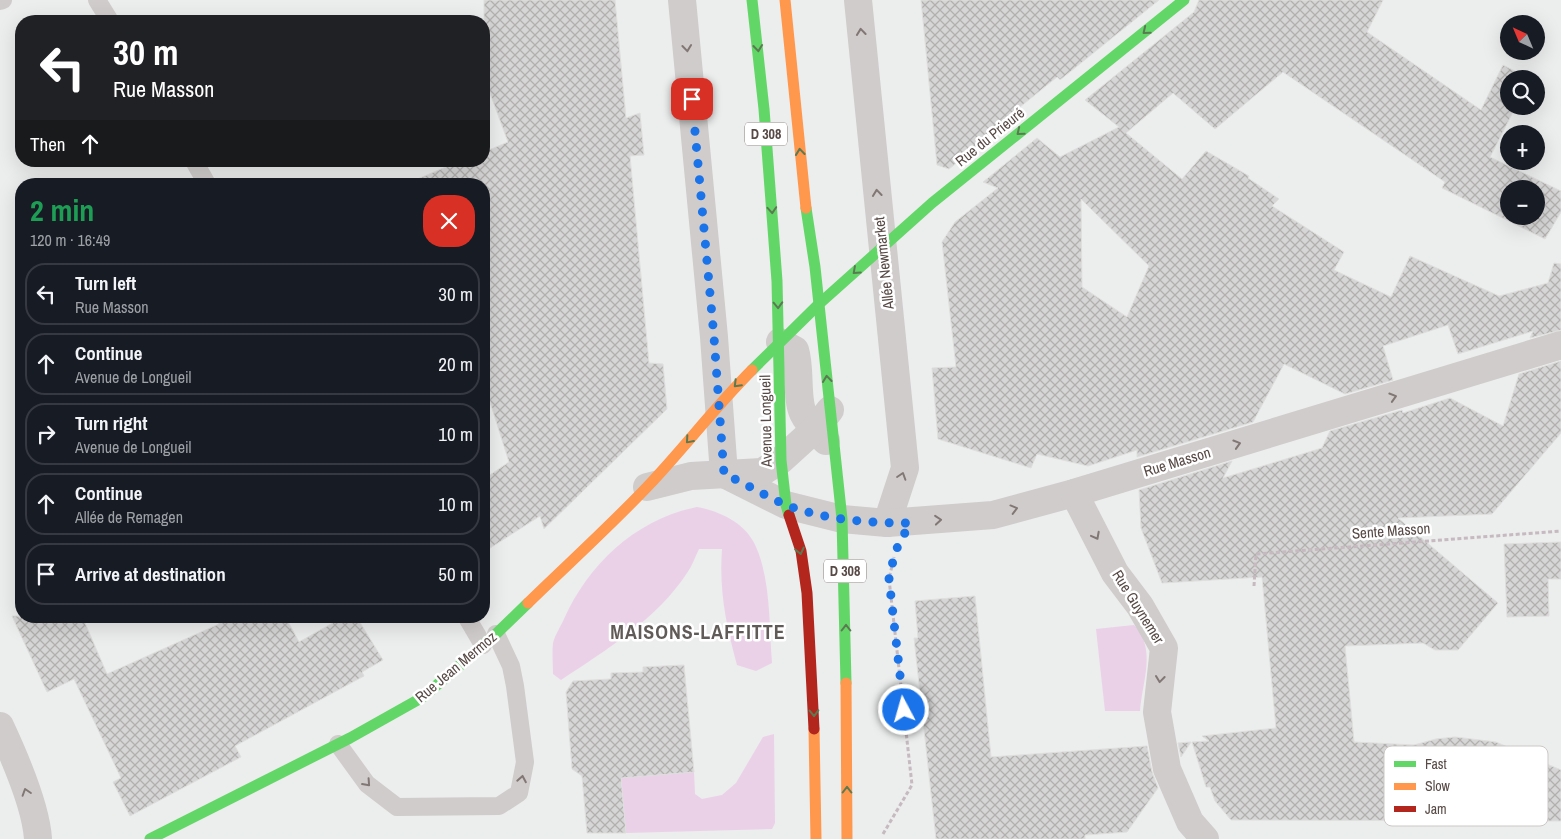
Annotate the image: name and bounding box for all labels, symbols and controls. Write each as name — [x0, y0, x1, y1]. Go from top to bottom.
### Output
north arrow — [1500, 15, 1545, 60]
map controls — [1500, 15, 1545, 225]
one-way arrow — [1143, 25, 1152, 33]
one-way arrow — [856, 27, 867, 35]
text: 30 m — [113, 29, 178, 76]
icon: left — [30, 35, 95, 100]
one-way arrow — [681, 45, 692, 53]
one-way arrow — [752, 45, 763, 53]
button: search — [1500, 70, 1545, 115]
text: Rue Masson — [113, 74, 214, 104]
pin — [671, 78, 713, 120]
icon: arrive — [678, 85, 706, 113]
street label: Rue du Prieuré — [951, 102, 1029, 171]
road number: D 308 — [745, 122, 787, 146]
button: + — [1500, 125, 1545, 170]
one-way arrow — [1016, 127, 1025, 136]
icon: ahead — [76, 130, 104, 158]
text: Then — [30, 131, 66, 157]
one-way arrow — [795, 148, 806, 156]
button: − — [1500, 180, 1545, 225]
one-way arrow — [872, 189, 883, 197]
text: 2 min — [30, 190, 94, 230]
button: close — [423, 195, 475, 247]
one-way arrow — [766, 207, 777, 215]
street label: Allée Newmarket — [868, 215, 899, 311]
text: 120 m · 16:49 — [30, 229, 110, 251]
one-way arrow — [852, 266, 861, 275]
text: Turn left — [75, 270, 136, 296]
icon: left — [32, 280, 60, 308]
text: 30 m — [438, 281, 473, 307]
text: Rue Masson — [75, 296, 149, 318]
one-way arrow — [773, 301, 784, 309]
text: Continue — [75, 340, 143, 366]
icon: ahead — [32, 350, 60, 378]
text: 20 m — [438, 351, 473, 377]
text: Avenue de Longueil — [75, 366, 192, 388]
one-way arrow — [822, 374, 833, 382]
street label: Avenue Longueil — [754, 375, 777, 468]
one-way arrow — [734, 378, 743, 387]
one-way arrow — [1388, 392, 1396, 402]
text: Turn right — [75, 410, 147, 436]
icon: right — [32, 420, 60, 448]
text: 10 m — [438, 421, 473, 447]
one-way arrow — [686, 434, 695, 443]
text: Avenue de Longueil — [75, 436, 192, 458]
one-way arrow — [1232, 439, 1241, 449]
street label: Rue Masson — [1141, 441, 1213, 482]
one-way arrow — [896, 473, 906, 481]
text: Continue — [75, 480, 143, 506]
icon: ahead — [32, 490, 60, 518]
text: 10 m — [438, 491, 473, 517]
one-way arrow — [1010, 505, 1018, 515]
text: Allée de Remagen — [75, 506, 183, 528]
one-way arrow — [934, 515, 942, 526]
street label: Sente Masson — [1351, 517, 1431, 544]
one-way arrow — [1090, 531, 1100, 540]
one-way arrow — [794, 547, 805, 556]
icon: arrive — [32, 560, 60, 588]
road number: D 308 — [824, 560, 866, 582]
text: Arrive at destination — [75, 561, 226, 587]
text: 50 m — [438, 561, 473, 587]
street label: Rue Guynemer — [1107, 566, 1169, 648]
district label: MAISONS-LAFFITTE — [610, 618, 786, 645]
one-way arrow — [841, 624, 851, 632]
street label: Rue Jean Mermoz — [410, 626, 501, 707]
one-way arrow — [1155, 676, 1166, 684]
position arrow — [877, 683, 929, 735]
one-way arrow — [808, 709, 819, 717]
legend — [1384, 746, 1548, 826]
text: Fast — [1425, 755, 1447, 773]
one-way arrow — [516, 774, 526, 783]
text: Slow — [1425, 777, 1451, 795]
one-way arrow — [361, 778, 370, 787]
one-way arrow — [842, 786, 852, 794]
one-way arrow — [21, 788, 31, 797]
text: Jam — [1425, 800, 1447, 818]

